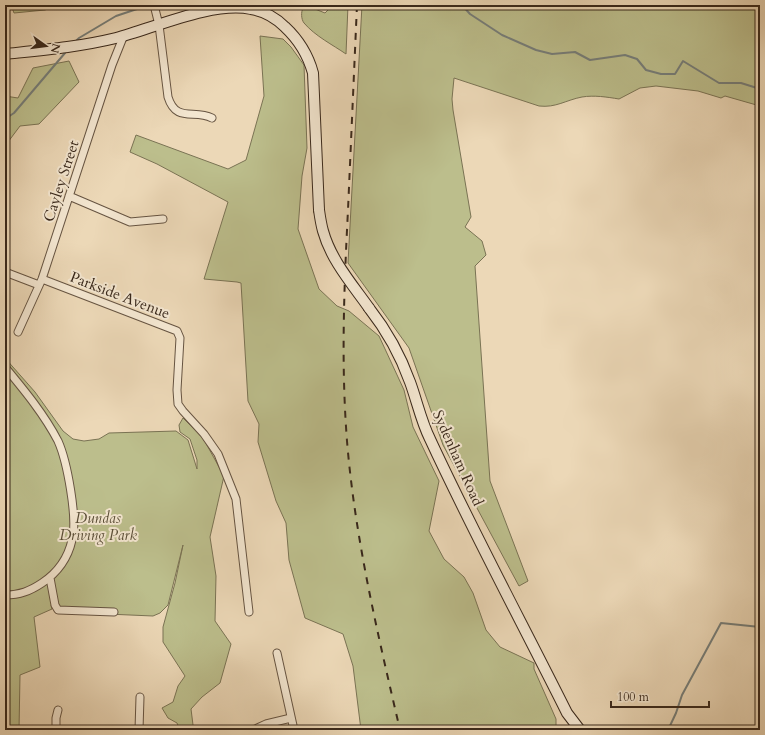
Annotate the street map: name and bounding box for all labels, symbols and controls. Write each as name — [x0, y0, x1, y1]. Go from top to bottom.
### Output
north arrow — [26, 26, 66, 66]
text: N — [47, 42, 64, 55]
street label: Cayley Street — [38, 137, 84, 224]
street label: Parkside Avenue — [67, 267, 173, 323]
street label: Sydenham Road — [428, 407, 488, 509]
park label: Dundas Driving Park — [59, 508, 137, 545]
scale bar — [611, 683, 709, 709]
text: 100 m — [617, 689, 650, 705]

